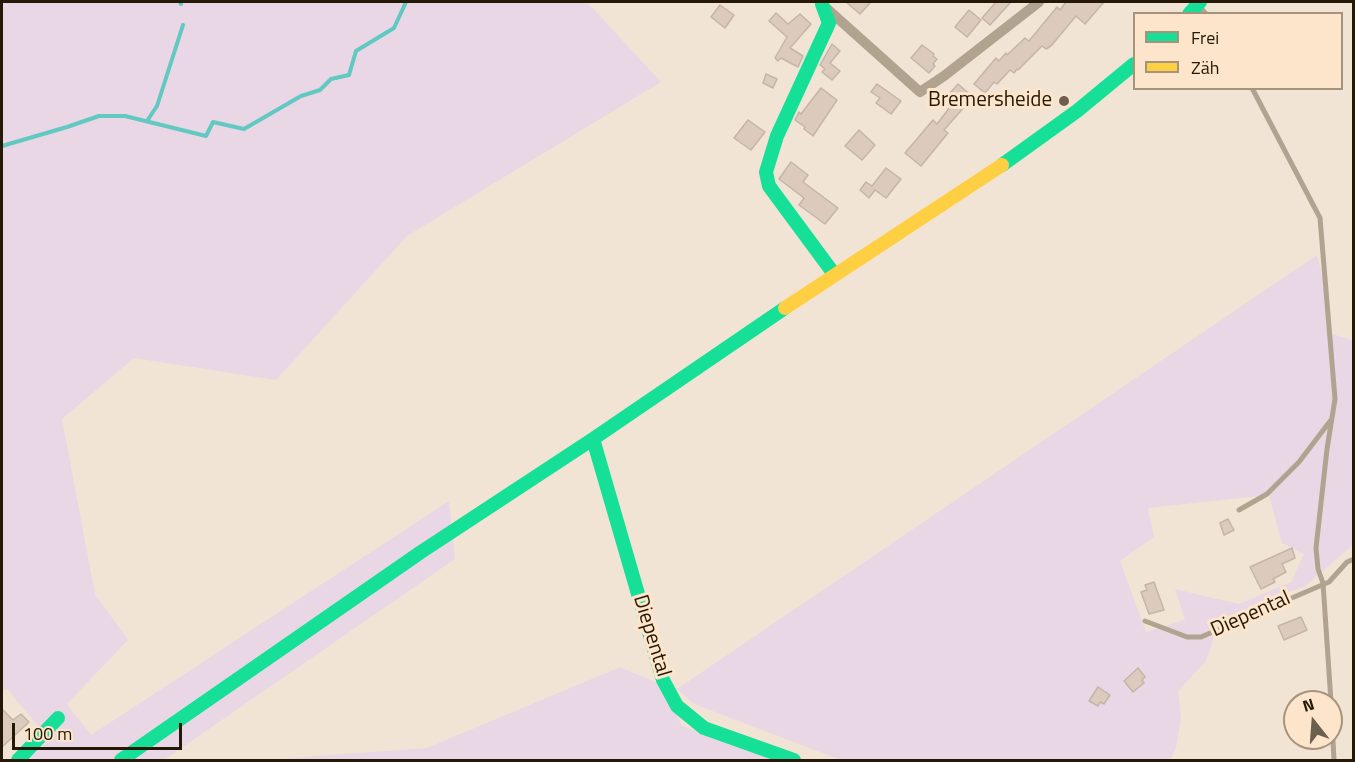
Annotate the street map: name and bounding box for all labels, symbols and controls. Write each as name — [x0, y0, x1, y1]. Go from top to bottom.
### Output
legend — [1133, 12, 1343, 90]
text: Frei — [1191, 24, 1219, 51]
text: Zäh — [1191, 54, 1219, 81]
place label: Bremersheide — [928, 88, 1052, 114]
marker: Bremersheide — [1057, 94, 1071, 108]
street label: Diepental — [1207, 586, 1295, 644]
street label: Diepental — [627, 592, 675, 680]
north arrow — [1283, 690, 1343, 750]
text: N — [1300, 692, 1317, 718]
scale bar — [15, 711, 184, 749]
text: 100 m — [23, 720, 72, 747]

